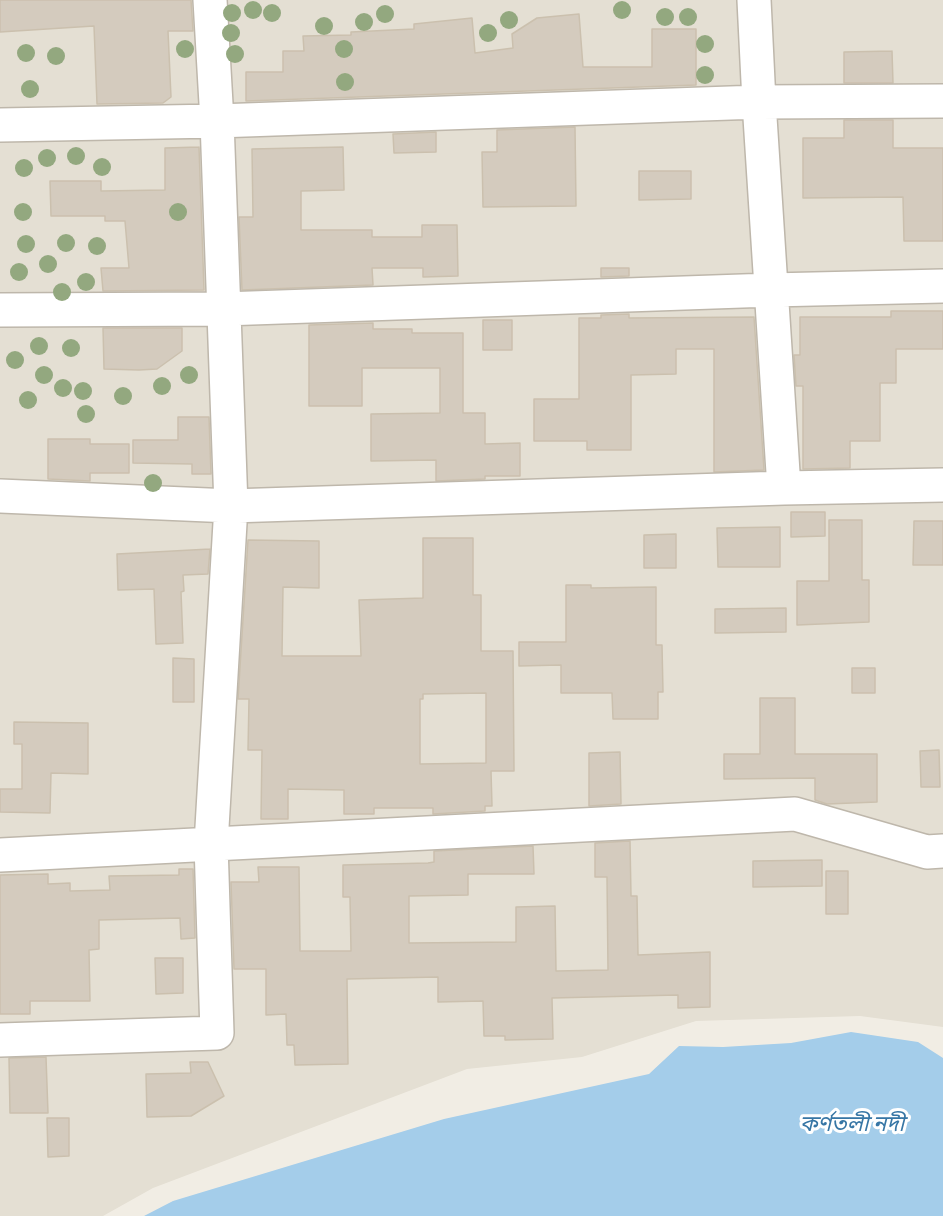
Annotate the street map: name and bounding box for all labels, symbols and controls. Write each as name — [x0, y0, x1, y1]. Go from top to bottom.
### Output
water label: কর্ণতলী নদী — [800, 1112, 904, 1138]

